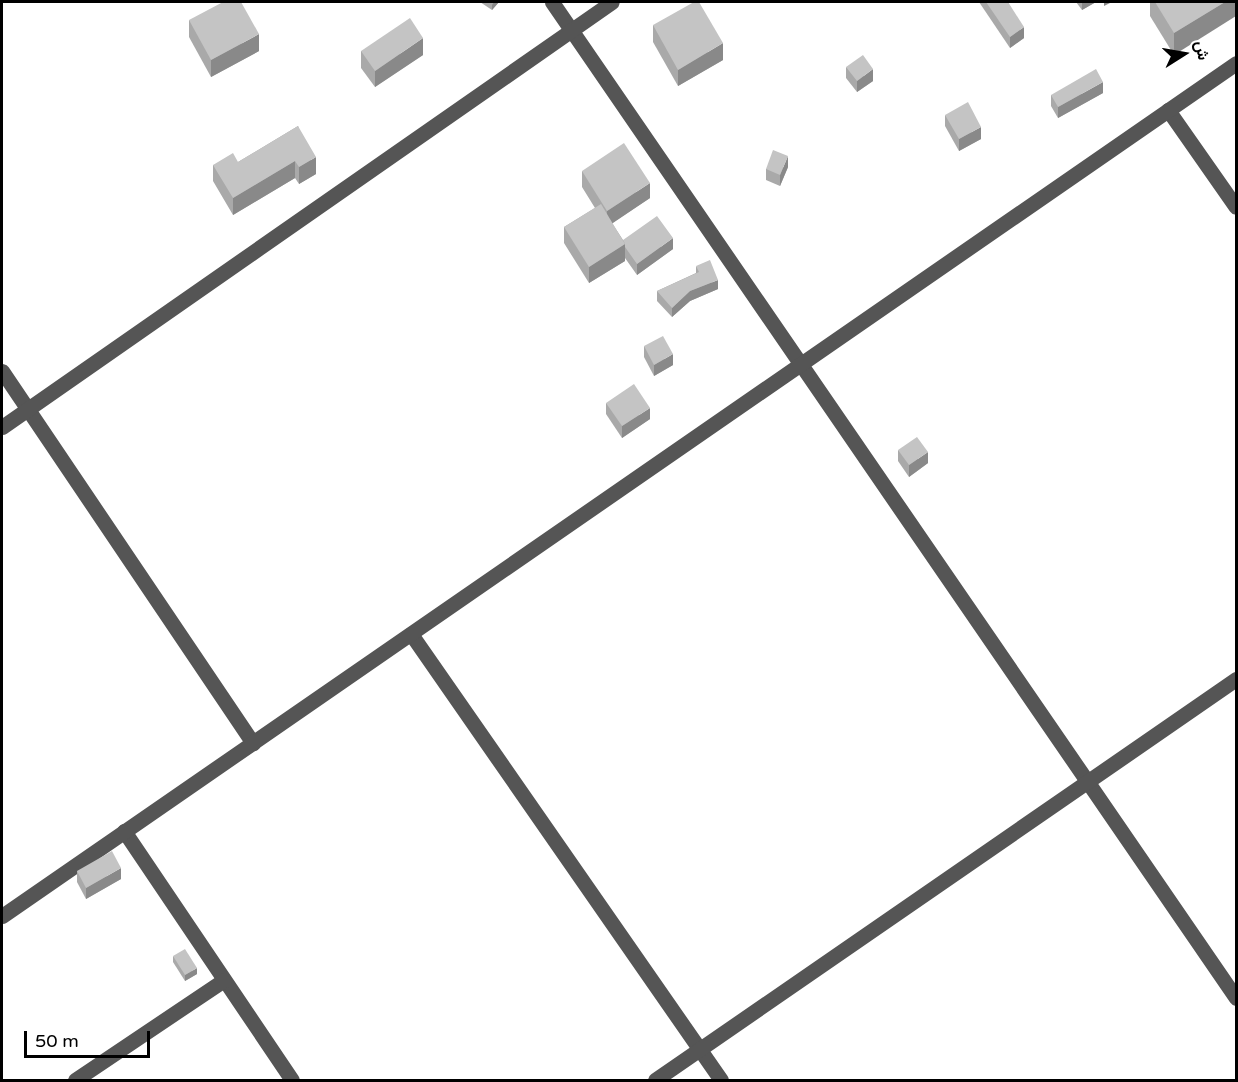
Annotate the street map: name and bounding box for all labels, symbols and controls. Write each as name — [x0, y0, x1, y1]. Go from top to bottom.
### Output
north arrow — [1154, 24, 1214, 84]
text: ش — [1190, 39, 1213, 62]
scale bar — [27, 1019, 153, 1057]
text: 50 m — [35, 1030, 79, 1052]

